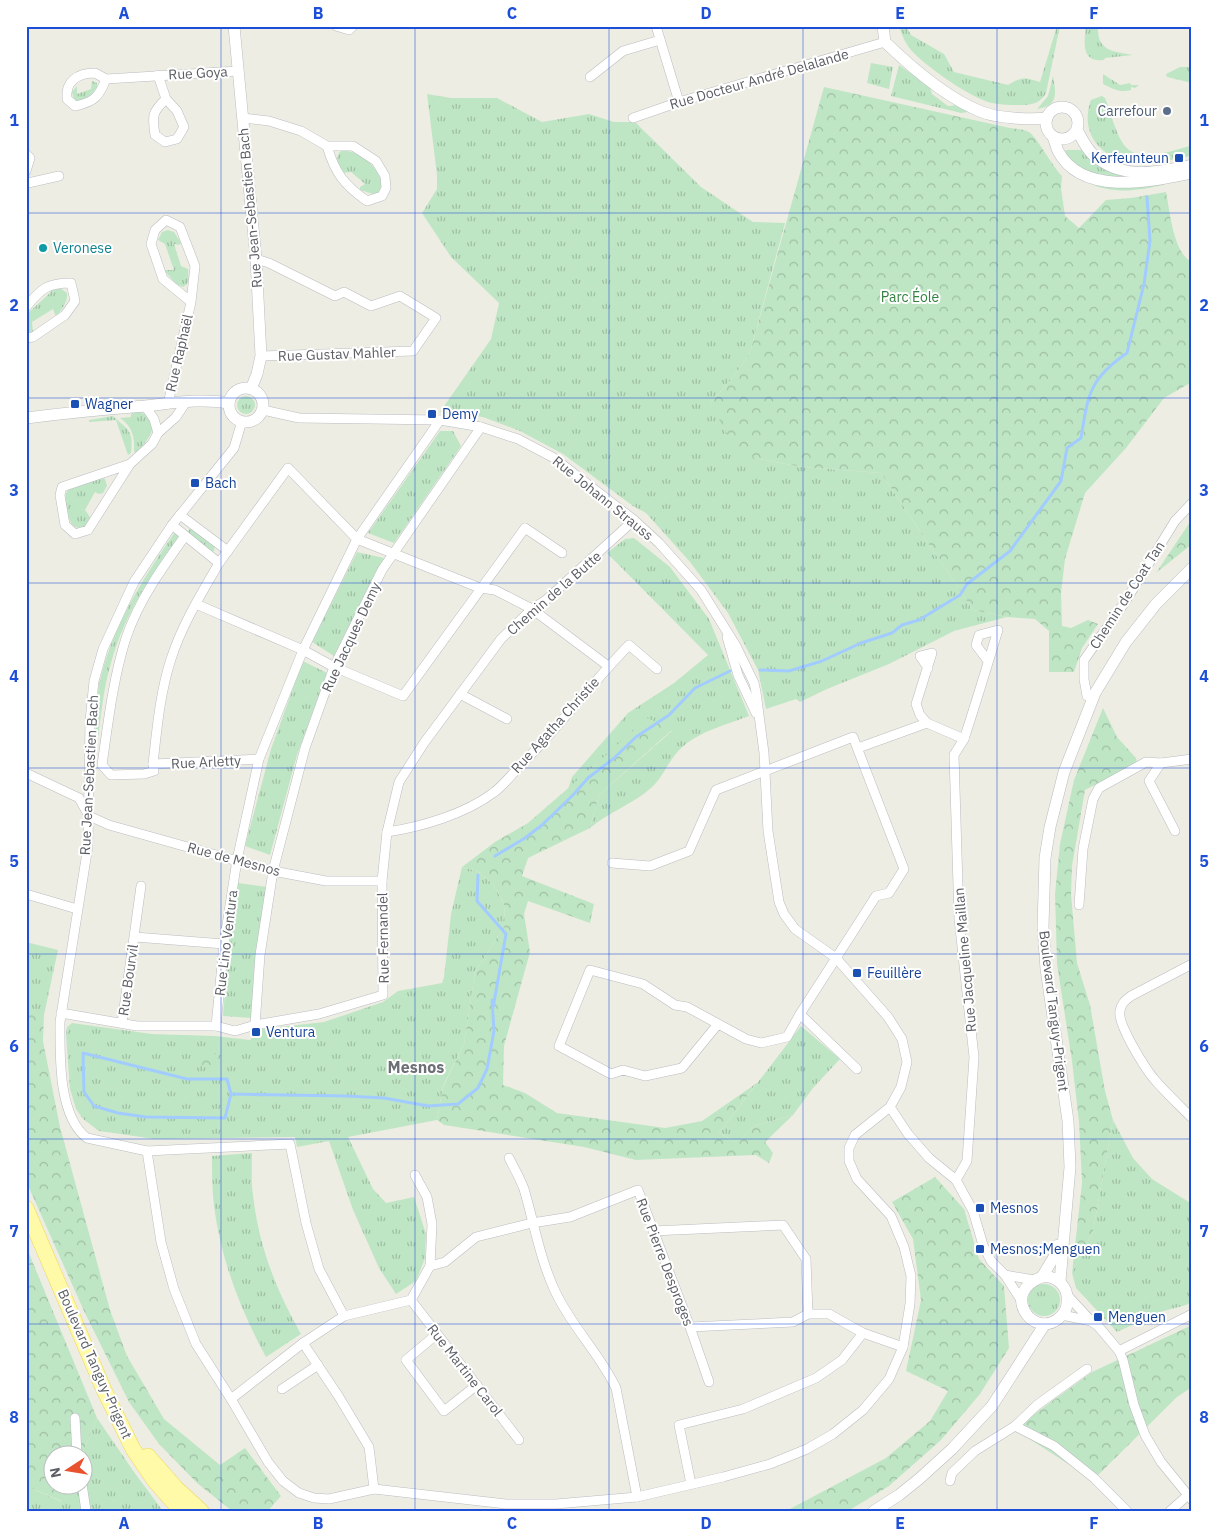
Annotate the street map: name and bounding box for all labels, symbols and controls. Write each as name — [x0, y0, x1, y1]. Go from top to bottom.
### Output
text: A — [119, 3, 130, 23]
text: B — [313, 3, 324, 23]
text: C — [507, 3, 517, 23]
text: D — [700, 3, 712, 23]
text: E — [895, 3, 905, 23]
text: F — [1089, 3, 1099, 23]
street label: Rue Docteur André Delalande — [667, 45, 851, 113]
street label: Rue Goya — [168, 62, 229, 84]
place label: Carrefour — [1098, 102, 1157, 120]
marker: Carrefour — [1161, 105, 1173, 117]
text: 1 — [9, 110, 19, 130]
text: 1 — [1199, 110, 1209, 130]
street label: Rue Jean-Sebastien Bach — [234, 127, 266, 289]
place label: Kerfeunteun — [1091, 149, 1169, 167]
marker: Kerfeunteun — [1173, 152, 1185, 164]
place label: Veronese — [53, 239, 112, 257]
marker: Veronese — [37, 242, 49, 254]
park label: Parc Éole — [881, 287, 940, 306]
text: 2 — [9, 295, 19, 315]
text: 2 — [1199, 295, 1209, 315]
street label: Rue Raphaël — [161, 312, 197, 394]
street label: Rue Gustav Mahler — [278, 343, 396, 365]
place label: Wagner — [85, 395, 133, 413]
marker: Wagner — [69, 398, 81, 410]
place label: Demy — [442, 405, 478, 423]
marker: Demy — [426, 408, 438, 420]
street label: Rue Johann Strauss — [549, 452, 657, 544]
place label: Bach — [205, 474, 237, 492]
marker: Bach — [189, 477, 201, 489]
text: 3 — [9, 480, 19, 500]
text: 3 — [1199, 480, 1209, 500]
street label: Chemin de Coat Tan — [1085, 538, 1169, 652]
street label: Chemin de la Butte — [503, 547, 605, 639]
street label: Rue Jacques Demy — [318, 579, 384, 695]
text: 4 — [9, 666, 19, 686]
text: 4 — [1199, 666, 1209, 686]
street label: Rue Agatha Christie — [507, 673, 603, 777]
street label: Rue Jean-Sebastien Bach — [76, 694, 102, 856]
street label: Rue Arletty — [170, 751, 242, 773]
street label: Rue de Mesnos — [186, 838, 283, 880]
text: 5 — [9, 851, 19, 871]
text: 5 — [1199, 851, 1209, 871]
street label: Rue Jacqueline Maillan — [950, 887, 980, 1033]
street label: Rue Lino Ventura — [211, 888, 241, 997]
street label: Rue Fernandel — [373, 892, 393, 984]
street label: Boulevard Tanguy-Prigent — [1035, 929, 1073, 1093]
street label: Rue Bourvil — [114, 943, 142, 1017]
place label: Feuillère — [867, 964, 922, 982]
marker: Feuillère — [851, 967, 863, 979]
place label: Ventura — [266, 1023, 316, 1041]
marker: Ventura — [250, 1026, 262, 1038]
text: 6 — [9, 1036, 19, 1056]
text: 6 — [1199, 1036, 1209, 1056]
district label: Mesnos — [388, 1057, 444, 1077]
street label: Rue Pierre Desproges — [632, 1196, 698, 1329]
place label: Mesnos — [990, 1199, 1039, 1217]
marker: Mesnos — [974, 1202, 986, 1214]
text: 7 — [9, 1221, 19, 1241]
text: 7 — [1199, 1221, 1209, 1241]
place label: Mesnos;Menguen — [990, 1240, 1101, 1258]
marker: Mesnos;Menguen — [974, 1243, 986, 1255]
street label: Boulevard Tanguy-Prigent — [54, 1286, 136, 1442]
place label: Menguen — [1108, 1308, 1166, 1326]
marker: Menguen — [1092, 1311, 1104, 1323]
street label: Rue Martine Carol — [423, 1320, 507, 1420]
text: 8 — [9, 1407, 19, 1427]
text: 8 — [1199, 1407, 1209, 1427]
north arrow — [42, 1444, 92, 1494]
text: N — [45, 1466, 65, 1480]
text: A — [119, 1513, 130, 1533]
text: B — [313, 1513, 324, 1533]
text: C — [507, 1513, 517, 1533]
text: D — [700, 1513, 712, 1533]
text: E — [895, 1513, 905, 1533]
text: F — [1089, 1513, 1099, 1533]

